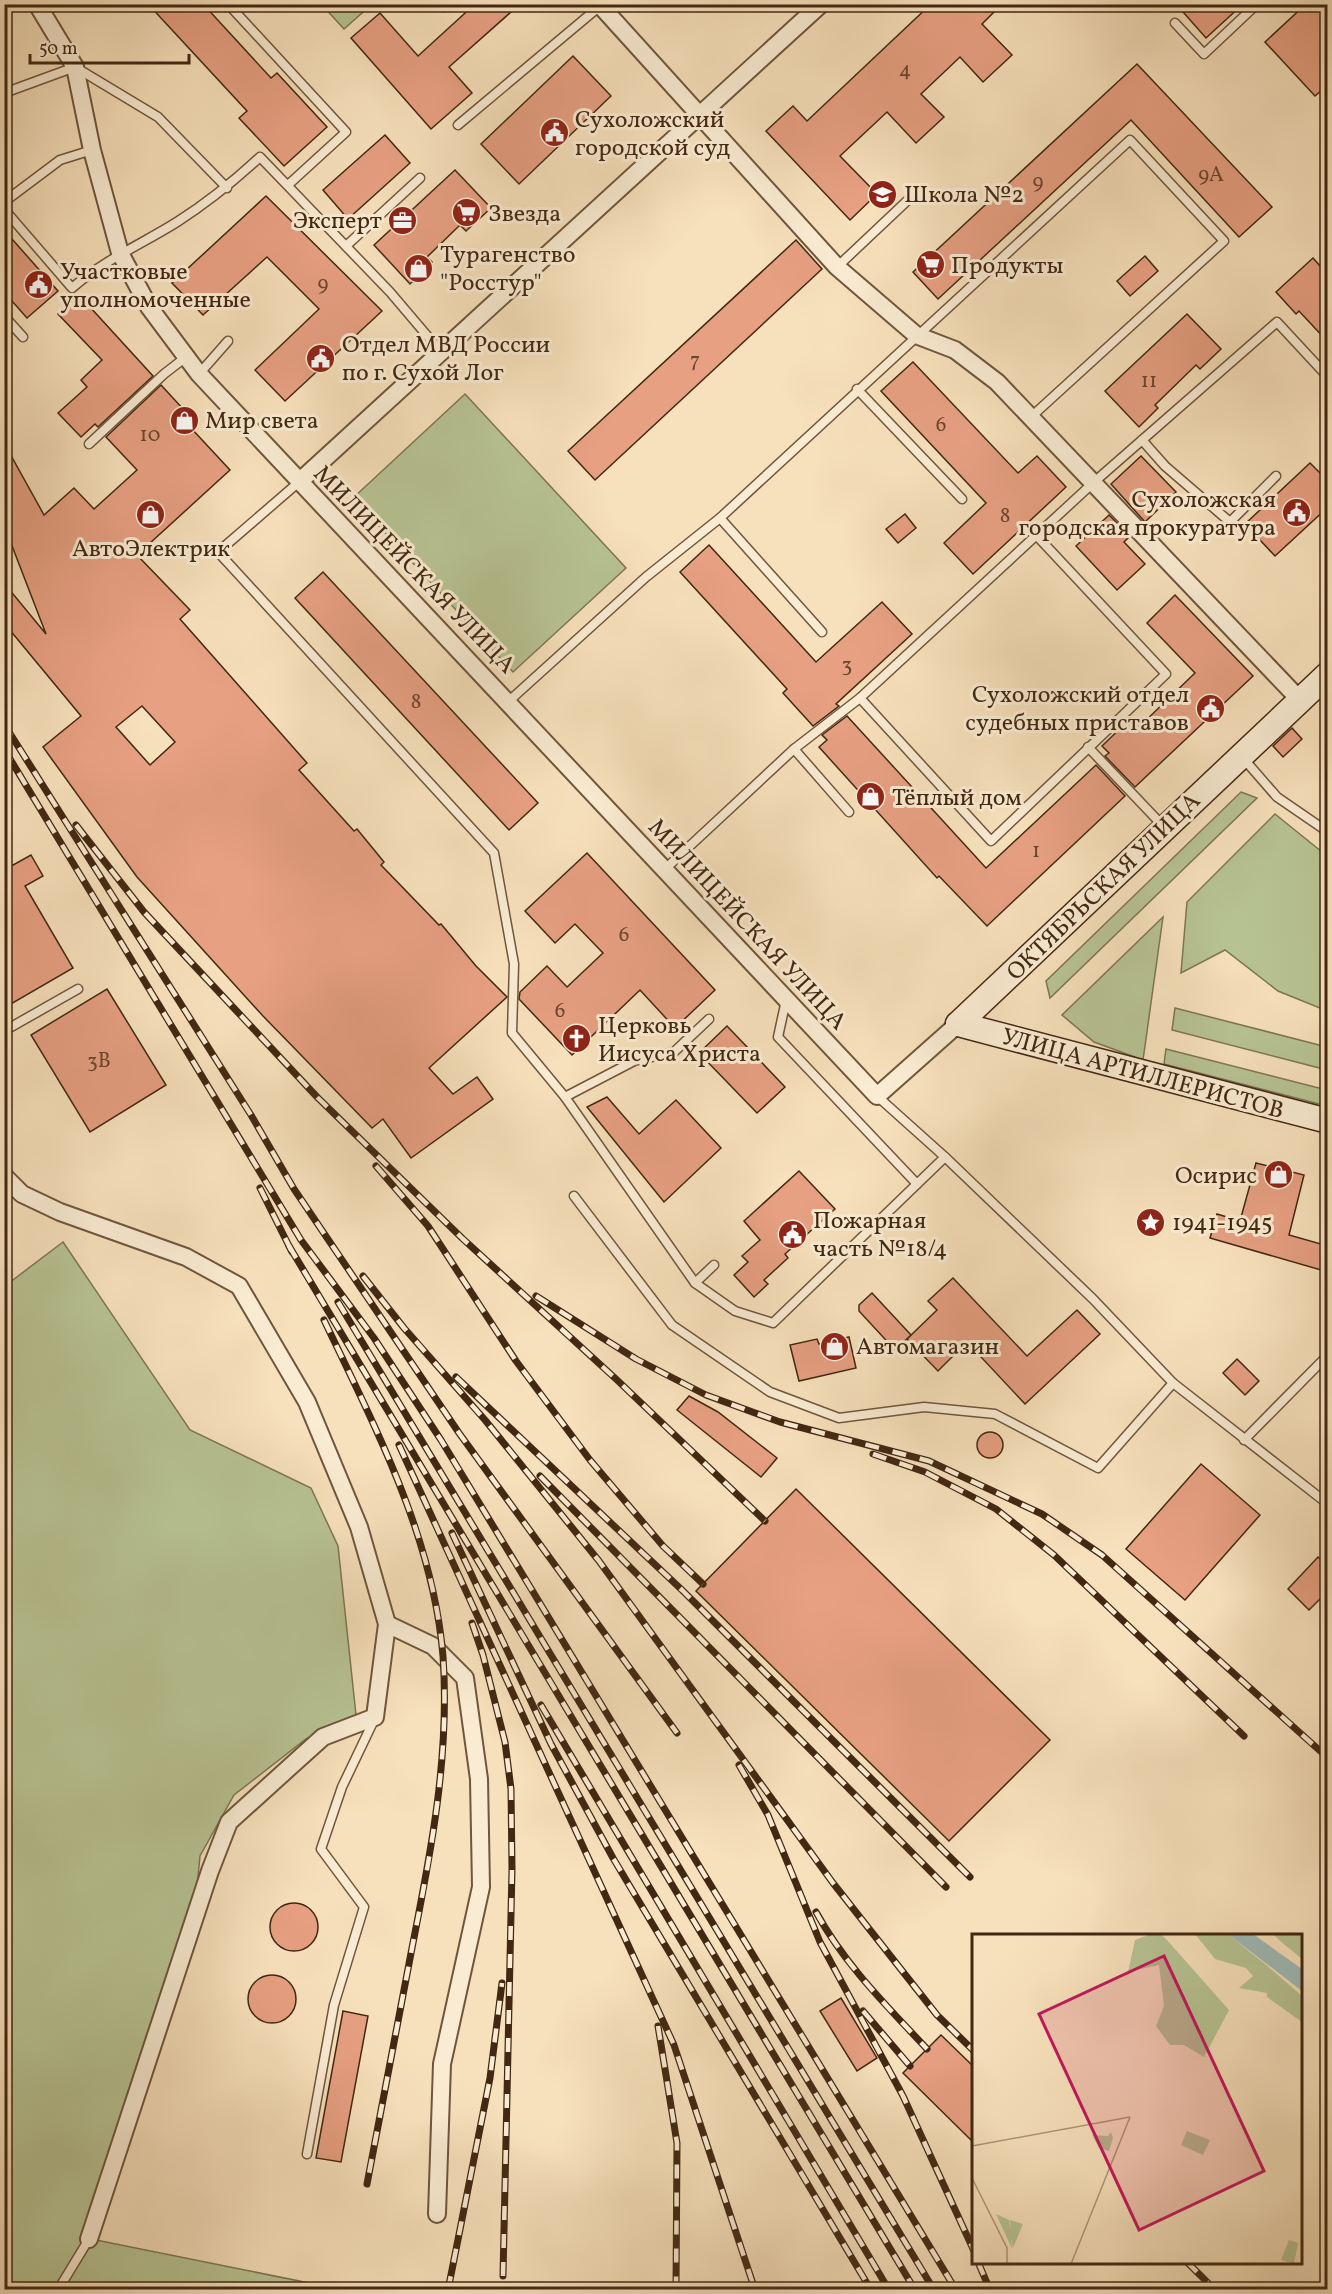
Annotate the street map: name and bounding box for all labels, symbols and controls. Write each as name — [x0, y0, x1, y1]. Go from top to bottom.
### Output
scale bar — [30, 27, 189, 65]
text: 50 m — [39, 37, 78, 62]
house number: 4 — [899, 56, 911, 85]
place label: Сухоложский городской суд — [575, 104, 730, 166]
public building icon: Сухоложский городской суд — [538, 117, 570, 149]
house number: 9А — [1198, 161, 1224, 190]
house number: 9 — [1033, 168, 1044, 197]
school or university icon: Школа №2 — [867, 178, 899, 210]
place label: Школа №2 — [904, 179, 1024, 213]
supermarket icon: Звезда — [451, 197, 483, 229]
place label: Звезда — [488, 198, 561, 232]
office icon: Эксперт — [387, 204, 419, 236]
place label: Эксперт — [293, 205, 382, 239]
place label: Турагенство "Росстур" — [440, 239, 576, 301]
supermarket icon: Продукты — [914, 249, 946, 281]
place label: Продукты — [951, 250, 1063, 284]
shop icon: Турагенство "Росстур" — [403, 252, 435, 284]
place label: Участковые уполномоченные — [60, 256, 251, 318]
public building icon: Участковые уполномоченные — [23, 269, 55, 301]
house number: 9 — [318, 270, 329, 299]
place label: Отдел МВД России по г. Сухой Лог — [342, 329, 550, 391]
public building icon: Отдел МВД России по г. Сухой Лог — [305, 342, 337, 374]
house number: 7 — [690, 347, 700, 376]
house number: 11 — [1141, 367, 1157, 396]
shop icon: Мир света — [168, 404, 200, 436]
place label: Мир света — [205, 405, 319, 439]
house number: 6 — [936, 411, 946, 440]
house number: 10 — [140, 421, 160, 450]
street label: МИЛИЦЕЙСКАЯ УЛИЦА — [305, 458, 523, 682]
place label: Сухоложская городская прокуратура — [1019, 484, 1276, 546]
public building icon: Сухоложская городская прокуратура — [1281, 497, 1313, 529]
shop icon: АвтоЭлектрик — [135, 499, 167, 531]
house number: 8 — [1000, 502, 1010, 531]
place label: АвтоЭлектрик — [72, 533, 230, 567]
house number: 3 — [842, 651, 852, 680]
place label: Сухоложский отдел судебных приставов — [965, 679, 1189, 741]
house number: 8 — [411, 688, 421, 717]
public building icon: Сухоложский отдел судебных приставов — [1194, 692, 1226, 724]
shop icon: Тёплый дом — [855, 781, 887, 813]
place label: Тёплый дом — [892, 782, 1022, 816]
street label: ОКТЯБРЬСКАЯ УЛИЦА — [1000, 785, 1209, 989]
street label: МИЛИЦЕЙСКАЯ УЛИЦА — [639, 812, 854, 1039]
house number: 1 — [1032, 837, 1040, 866]
house number: 6 — [619, 921, 629, 950]
house number: 6 — [555, 997, 565, 1026]
place label: Церковь Иисуса Христа — [598, 1010, 761, 1072]
street label: УЛИЦА АРТИЛЛЕРИСТОВ — [998, 1021, 1287, 1129]
church icon: Церковь Иисуса Христа — [561, 1023, 593, 1055]
house number: 3В — [87, 1047, 111, 1076]
shop icon: Осирис — [1262, 1159, 1294, 1191]
place label: Осирис — [1175, 1160, 1257, 1194]
place label: Пожарная часть №18/4 — [813, 1205, 947, 1267]
place icon: 1941-1945 — [1135, 1206, 1167, 1238]
place label: 1941-1945 — [1172, 1207, 1272, 1241]
public building icon: Пожарная часть №18/4 — [776, 1218, 808, 1250]
shop icon: Автомагазин — [819, 1330, 851, 1362]
place label: Автомагазин — [856, 1331, 999, 1365]
inset map — [972, 1934, 1302, 2264]

